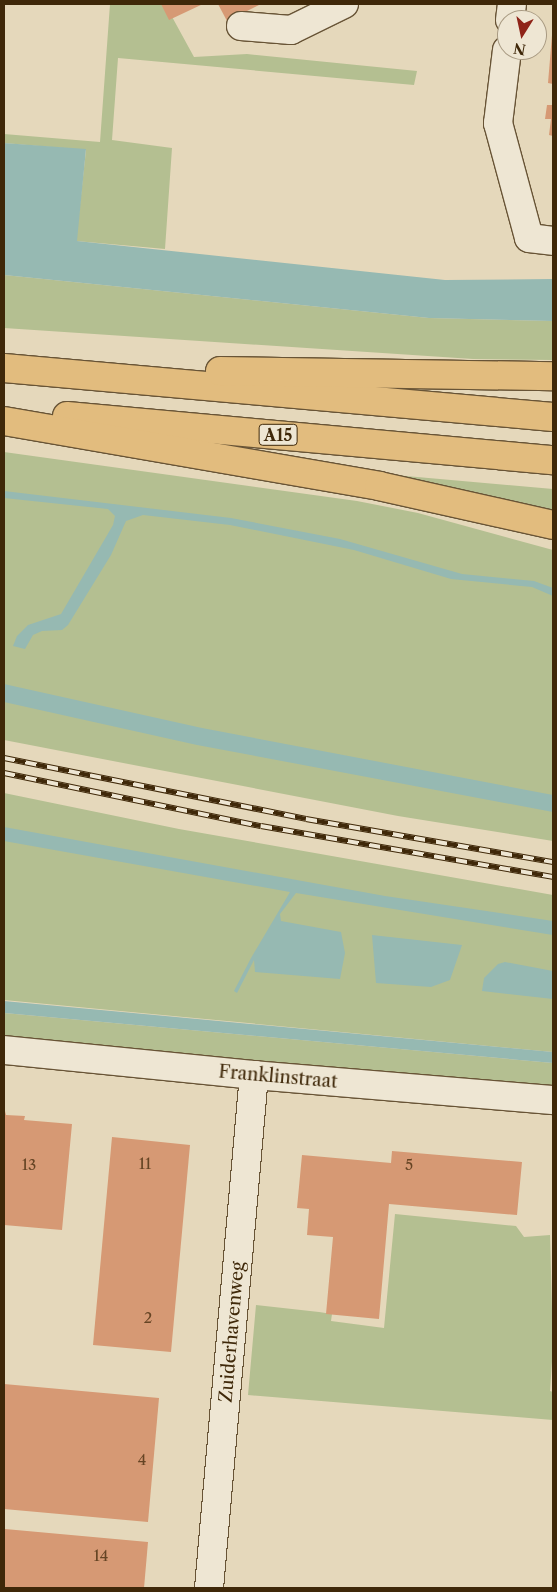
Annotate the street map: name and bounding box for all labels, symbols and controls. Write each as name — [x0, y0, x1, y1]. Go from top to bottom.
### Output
north arrow — [497, 10, 547, 60]
text: N — [512, 39, 527, 59]
road number: A15 — [258, 422, 298, 448]
street label: Franklinstraat — [218, 1061, 338, 1093]
house number: 11 — [139, 1155, 151, 1173]
house number: 13 — [22, 1156, 36, 1174]
house number: 5 — [405, 1156, 413, 1174]
street label: Zuiderhavenweg — [215, 1261, 249, 1403]
house number: 2 — [144, 1309, 152, 1327]
house number: 4 — [138, 1451, 146, 1469]
house number: 14 — [94, 1547, 108, 1565]

